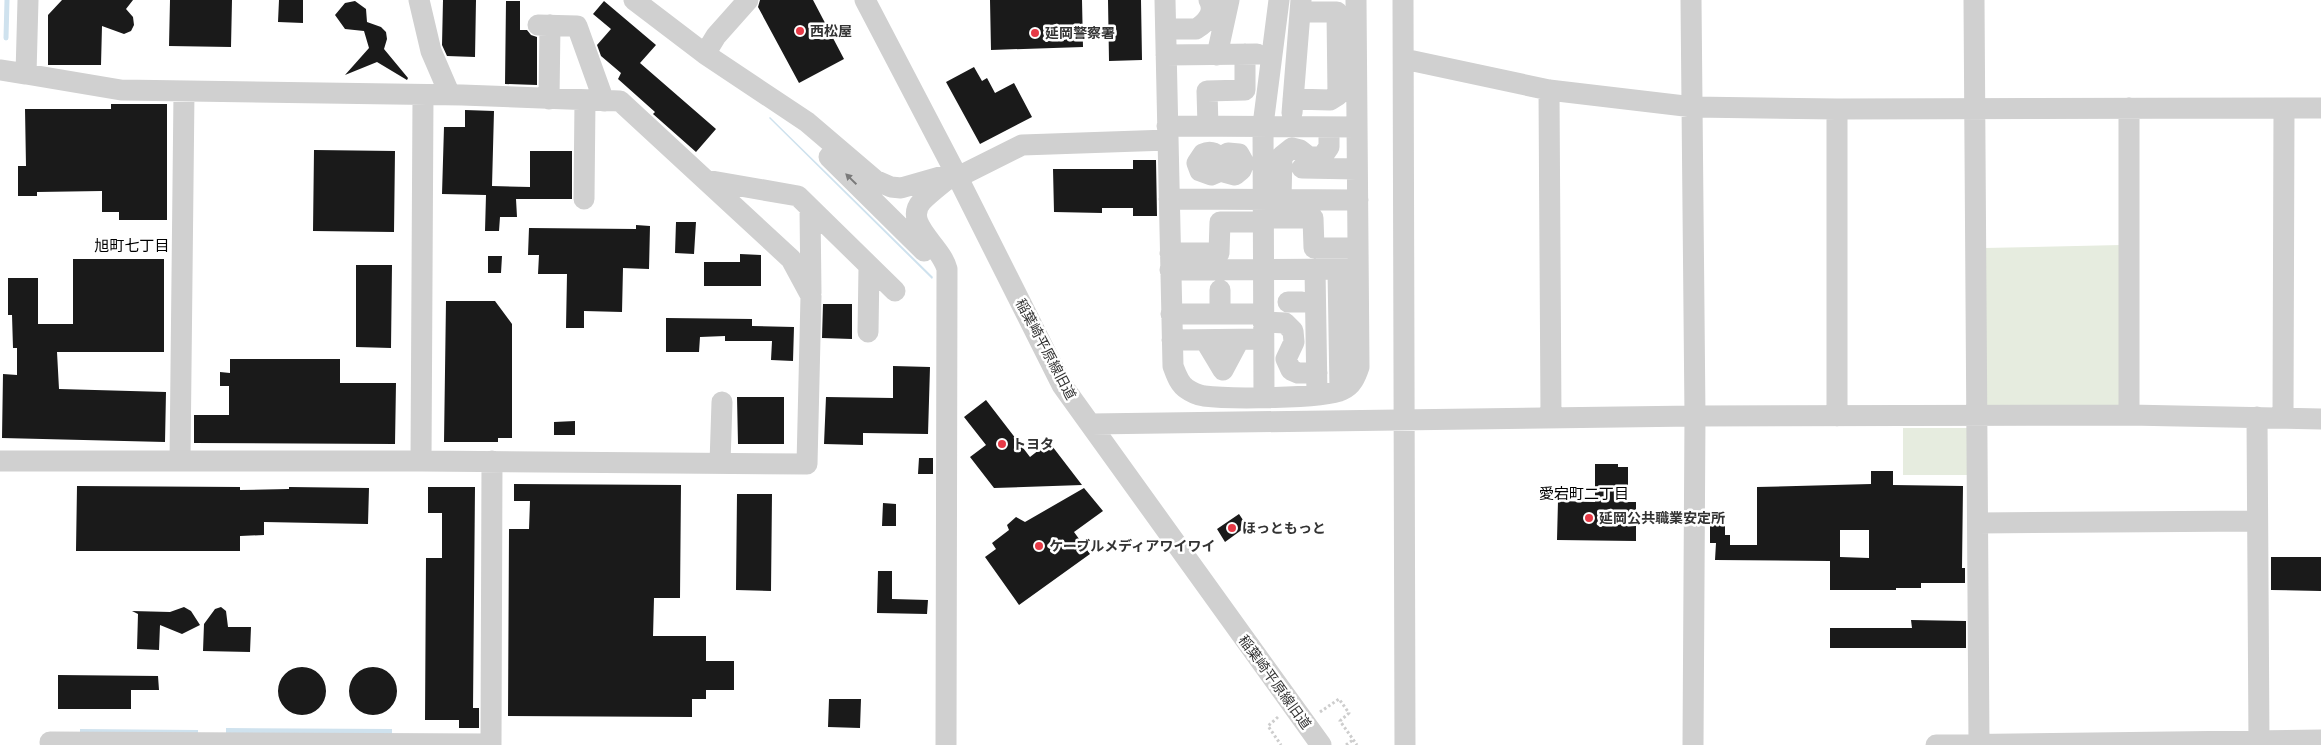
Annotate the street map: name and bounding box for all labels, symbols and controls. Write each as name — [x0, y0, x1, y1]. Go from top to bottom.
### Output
place label: 西松屋 — [810, 23, 852, 39]
marker: 西松屋 — [794, 25, 806, 37]
place label: 延岡警察署 — [1045, 25, 1115, 41]
marker: 延岡警察署 — [1029, 27, 1041, 39]
one-way arrow — [845, 173, 857, 185]
district label: 旭町七丁目 — [94, 237, 170, 254]
street label: 稲葉崎平原線旧道 — [1013, 296, 1079, 402]
place label: トヨタ — [1012, 436, 1054, 452]
marker: トヨタ — [996, 438, 1008, 450]
district label: 愛宕町二丁目 — [1539, 485, 1629, 502]
place label: 延岡公共職業安定所 — [1599, 510, 1725, 526]
marker: 延岡公共職業安定所 — [1583, 512, 1595, 524]
place label: ほっともっと — [1242, 520, 1326, 536]
marker: ほっともっと — [1226, 522, 1238, 534]
place label: ケーブルメディアワイワイ — [1049, 538, 1215, 554]
marker: ケーブルメディアワイワイ — [1033, 540, 1045, 552]
street label: 稲葉崎平原線旧道 — [1236, 632, 1314, 732]

